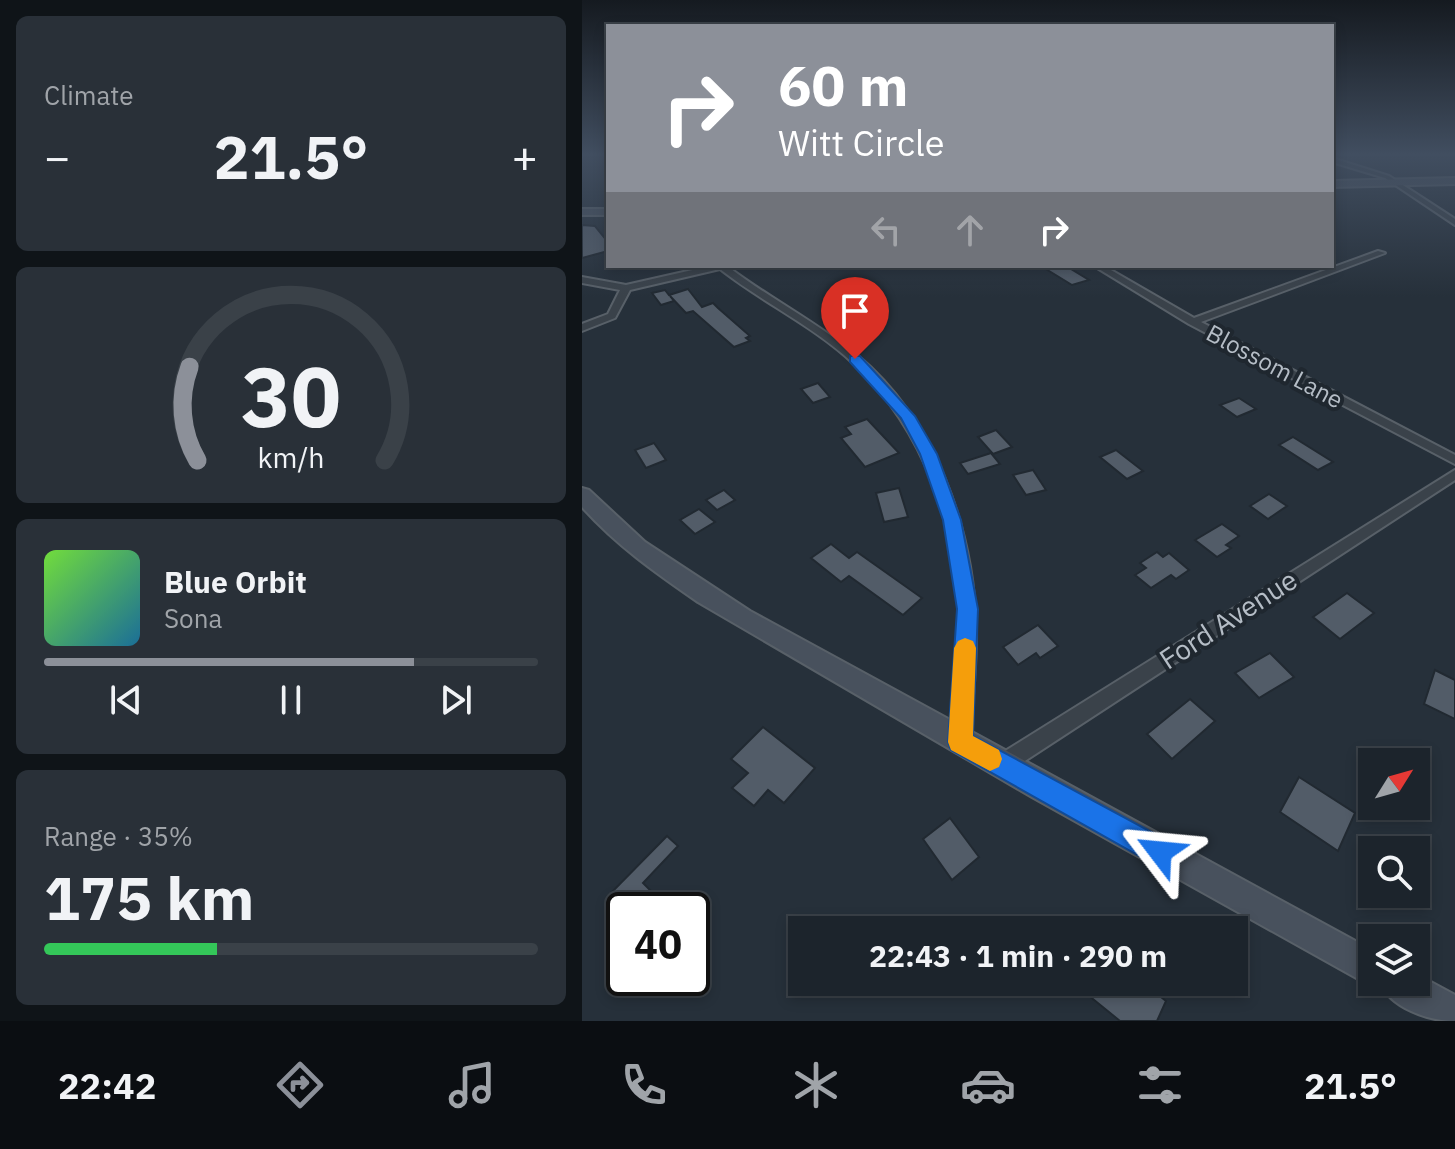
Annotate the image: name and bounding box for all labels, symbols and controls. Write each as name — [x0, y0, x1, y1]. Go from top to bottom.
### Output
text: 60 m — [778, 49, 908, 121]
icon: right — [646, 56, 750, 160]
text: Climate — [44, 78, 134, 112]
text: 21.5° — [214, 117, 368, 196]
text: Witt Circle — [778, 119, 945, 166]
text: − — [44, 128, 70, 185]
text: + — [512, 128, 538, 185]
icon: left — [864, 208, 908, 252]
icon: ahead — [948, 208, 992, 252]
icon: right — [1032, 208, 1076, 252]
pin — [821, 277, 889, 359]
icon: arrive — [833, 289, 877, 333]
street label: Blossom Lane — [1201, 317, 1349, 415]
text: 30 — [241, 341, 341, 449]
text: km/h — [257, 439, 325, 476]
street label: Ford Avenue — [1152, 561, 1304, 677]
text: Blue Orbit — [164, 562, 307, 601]
text: Sona — [164, 601, 222, 635]
icon: previous — [104, 678, 148, 722]
icon: pause — [269, 678, 313, 722]
icon: next — [434, 678, 478, 722]
north arrow — [1358, 748, 1430, 820]
map controls — [1358, 748, 1430, 996]
position arrow — [1118, 810, 1202, 894]
text: Range · 35% — [44, 819, 193, 853]
button: search — [1358, 836, 1430, 908]
text: 175 km — [44, 858, 254, 937]
speed limit sign: 40 — [606, 892, 710, 996]
button: layers — [1358, 924, 1430, 996]
text: 22:43 · 1 min · 290 m — [869, 936, 1167, 975]
icon: directions — [272, 1057, 328, 1113]
icon: music — [444, 1057, 500, 1113]
icon: phone — [616, 1057, 672, 1113]
icon: climate — [788, 1057, 844, 1113]
icon: car — [960, 1057, 1016, 1113]
icon: filters — [1132, 1057, 1188, 1113]
text: 22:42 — [58, 1062, 156, 1109]
text: 21.5° — [1304, 1062, 1397, 1109]

